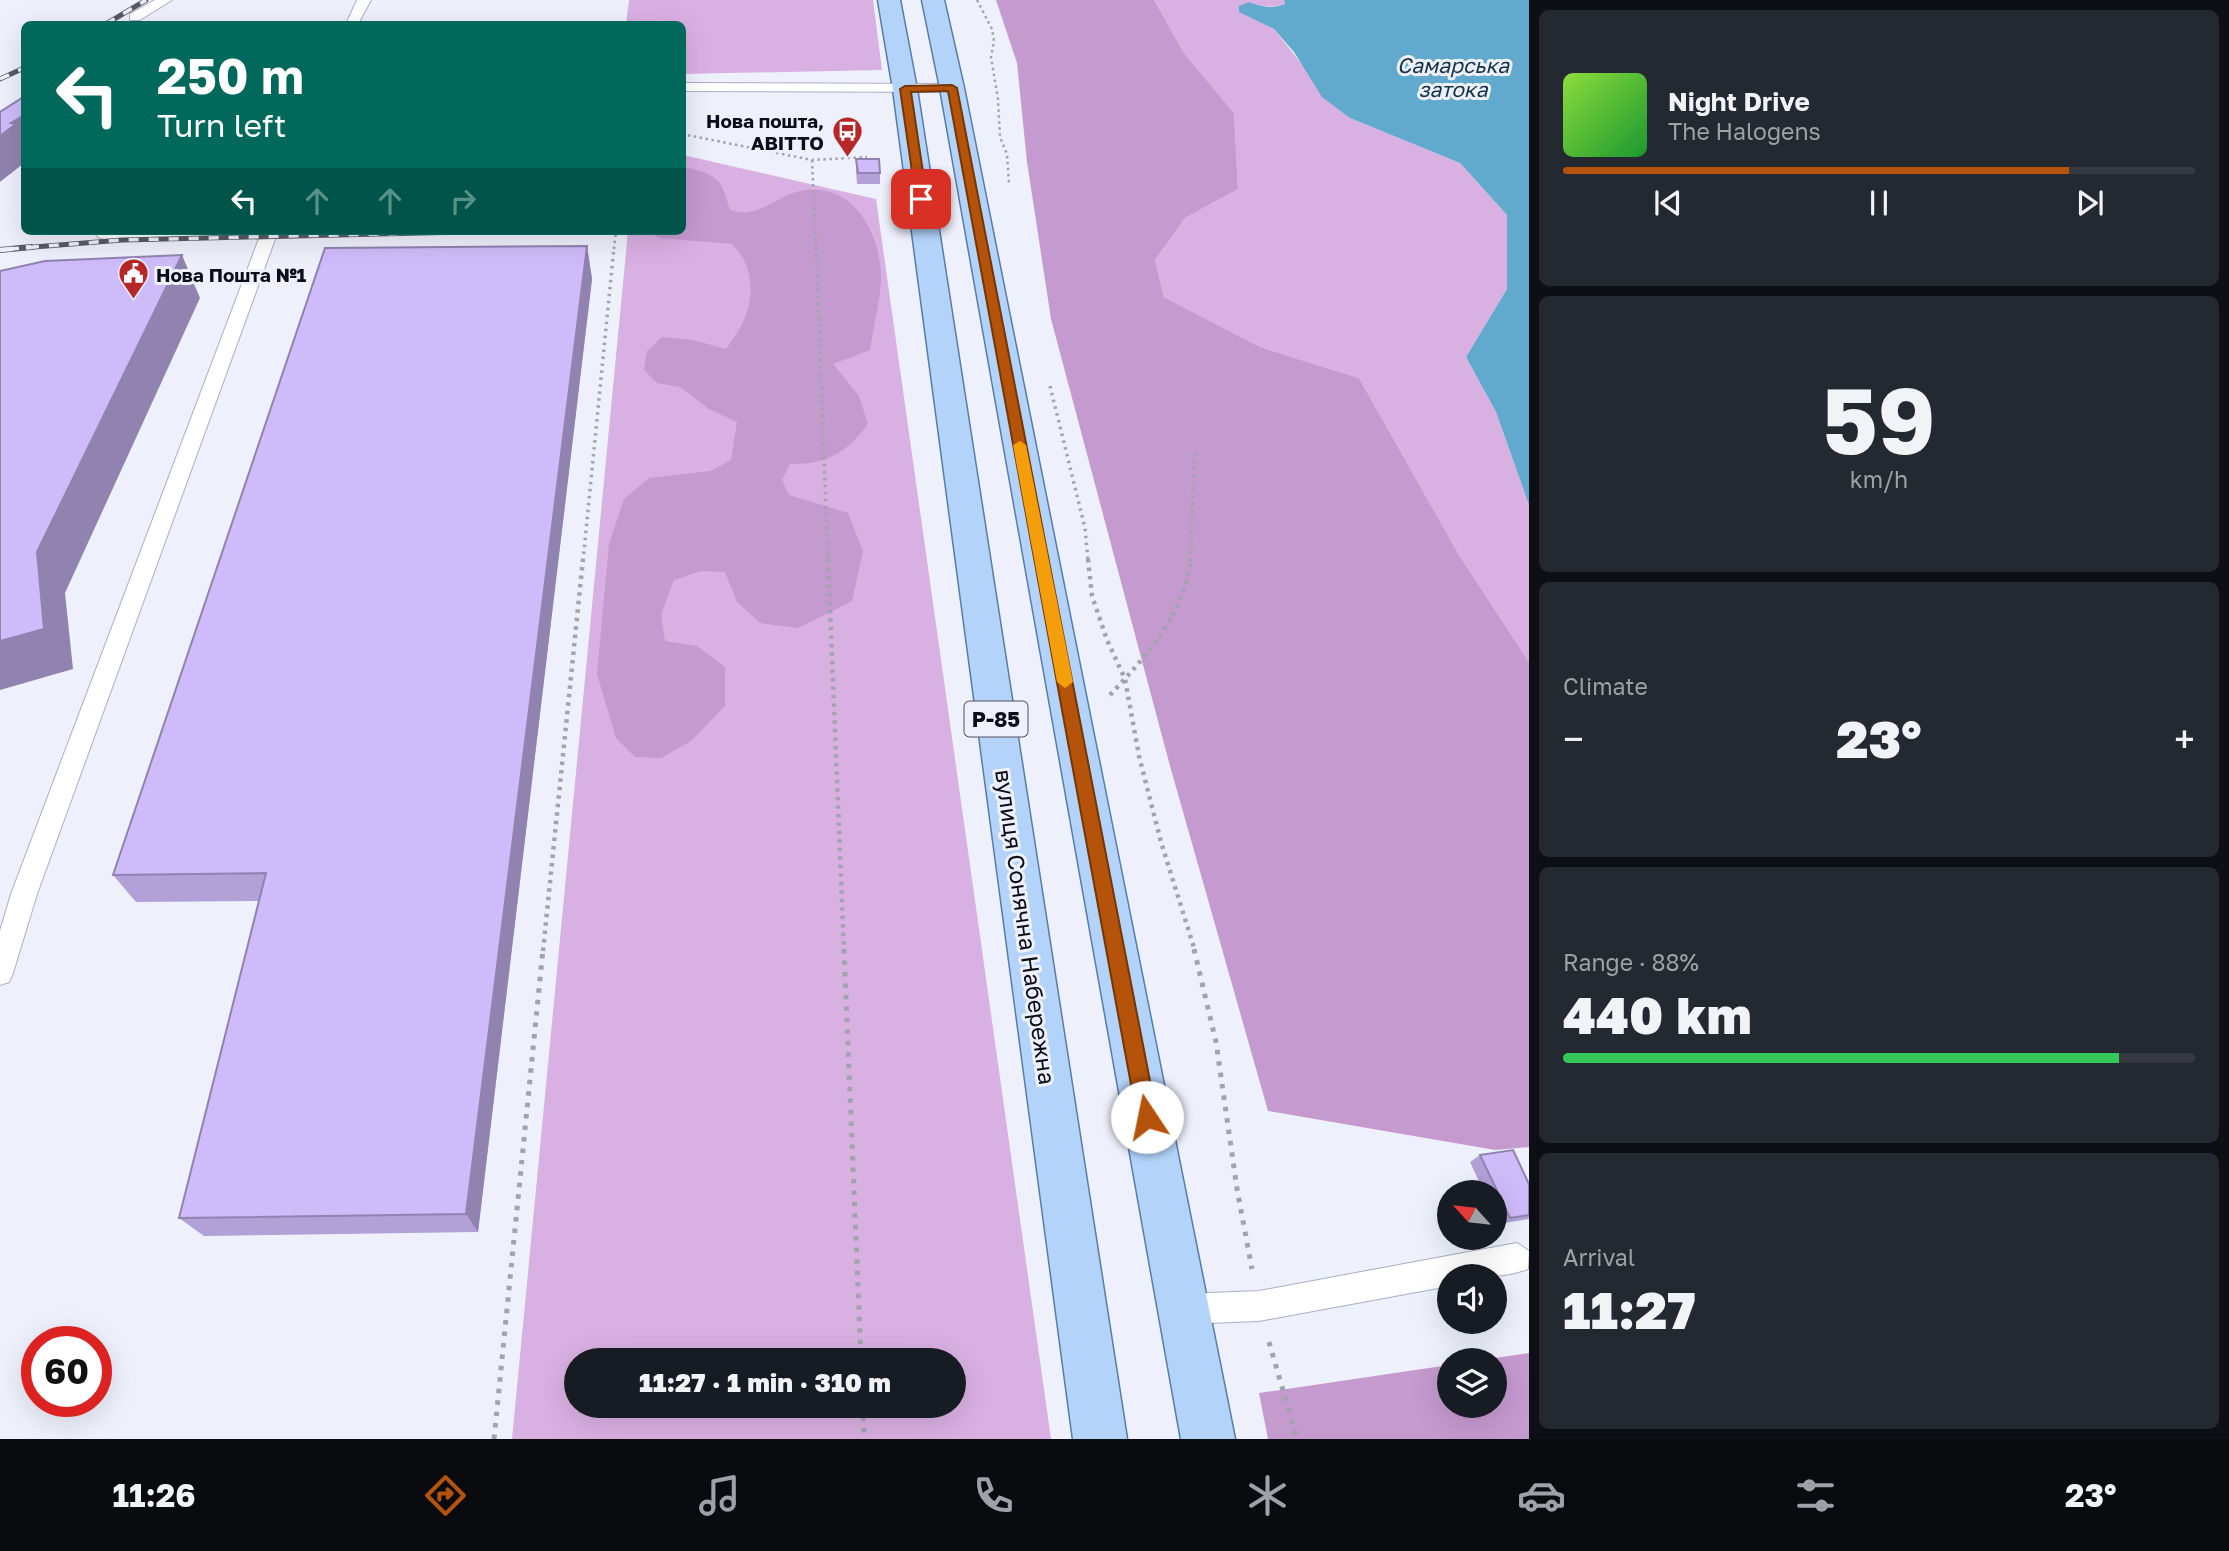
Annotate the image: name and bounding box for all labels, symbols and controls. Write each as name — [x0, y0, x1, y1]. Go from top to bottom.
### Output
text: 250 m — [157, 46, 304, 105]
icon: left — [42, 49, 133, 140]
water label: Самарська затока — [1397, 52, 1510, 102]
text: Night Drive — [1668, 86, 1810, 117]
text: Turn left — [157, 106, 286, 144]
place label: Нова пошта, АВІТТО — [706, 109, 824, 154]
bus stop icon: Нова пошта, АВІТТО — [830, 114, 864, 158]
text: The Halogens — [1668, 117, 1821, 145]
pin — [891, 169, 951, 229]
icon: arrive — [902, 180, 940, 218]
icon: left — [225, 182, 263, 220]
icon: ahead — [298, 182, 336, 220]
icon: ahead — [371, 182, 409, 220]
icon: right — [444, 182, 482, 220]
icon: previous — [1649, 184, 1687, 222]
icon: pause — [1860, 184, 1898, 222]
icon: next — [2071, 184, 2109, 222]
public building icon: Нова Пошта №1 — [116, 257, 150, 301]
place label: Нова Пошта №1 — [156, 263, 306, 286]
text: 59 — [1822, 365, 1936, 474]
text: km/h — [1850, 465, 1908, 493]
text: Climate — [1563, 672, 1648, 700]
road number: Р-85 — [964, 702, 1028, 736]
text: 23° — [1836, 707, 1922, 769]
text: − — [1563, 716, 1584, 761]
text: + — [2174, 716, 2195, 761]
street label: вулиця Сонячна Набережна — [990, 768, 1062, 1086]
text: Range · 88% — [1563, 948, 1699, 976]
text: 440 km — [1563, 983, 1752, 1045]
position arrow — [1110, 1080, 1184, 1154]
north arrow — [1437, 1180, 1507, 1250]
map controls — [1437, 1180, 1507, 1418]
text: Arrival — [1563, 1243, 1635, 1271]
button: sound — [1437, 1264, 1507, 1334]
text: 11:27 — [1563, 1278, 1696, 1340]
speed limit sign: 60 — [21, 1326, 112, 1417]
button: layers — [1437, 1348, 1507, 1418]
text: 11:27 · 1 min · 310 m — [639, 1367, 891, 1398]
icon: directions — [421, 1471, 470, 1520]
icon: music — [695, 1471, 744, 1520]
icon: phone — [969, 1471, 1018, 1520]
icon: climate — [1243, 1471, 1292, 1520]
icon: car — [1517, 1471, 1566, 1520]
icon: filters — [1791, 1471, 1840, 1520]
text: 11:26 — [113, 1476, 196, 1514]
text: 23° — [2065, 1476, 2116, 1514]

